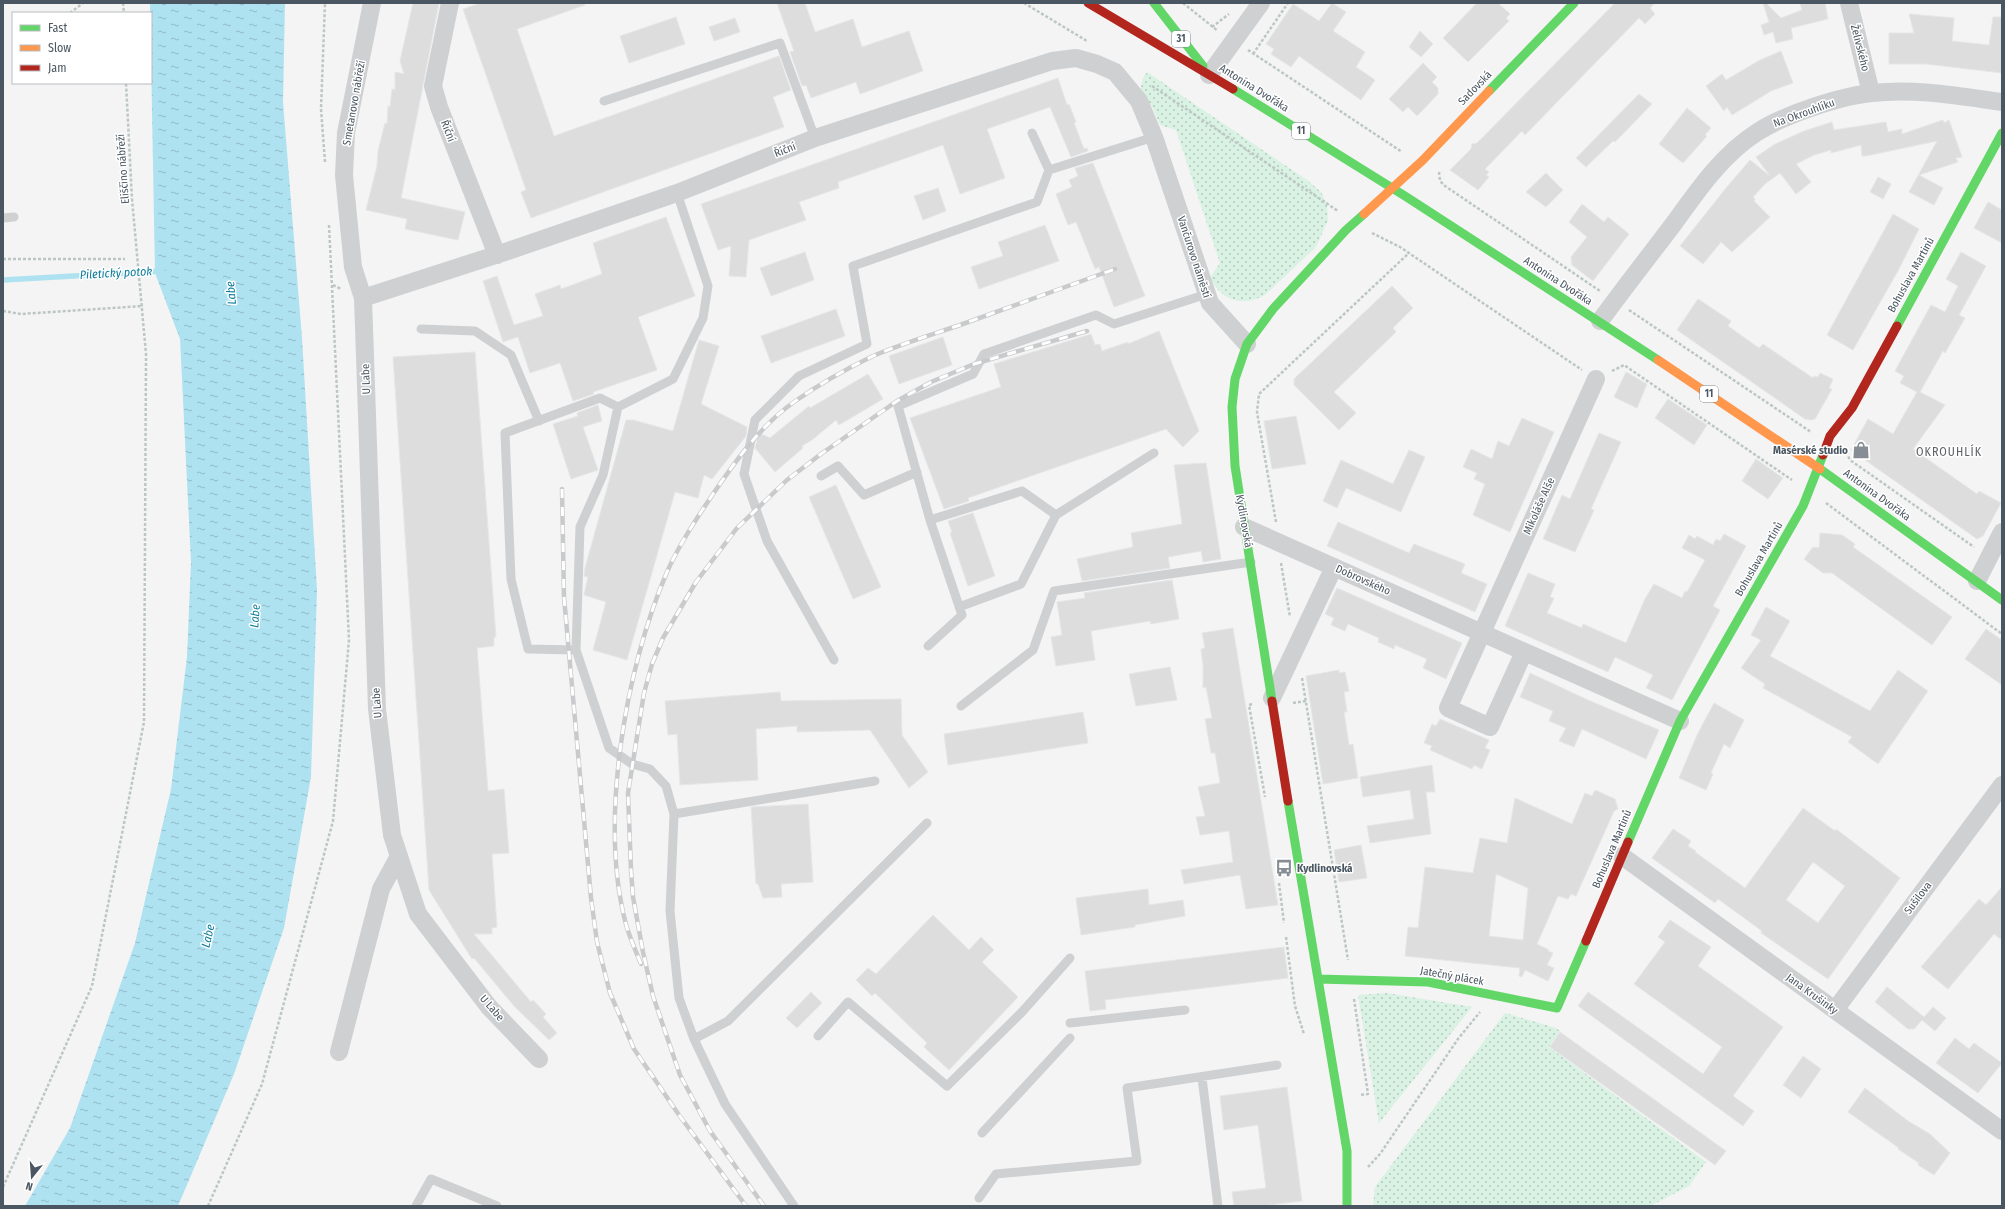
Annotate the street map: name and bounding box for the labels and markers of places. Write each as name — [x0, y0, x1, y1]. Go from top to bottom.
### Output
shop icon: Masérské studio — [1851, 440, 1871, 460]
place label: Masérské studio — [1773, 444, 1848, 457]
bus stop icon: Kydlinovská — [1274, 858, 1294, 878]
place label: Kydlinovská — [1297, 862, 1353, 875]

